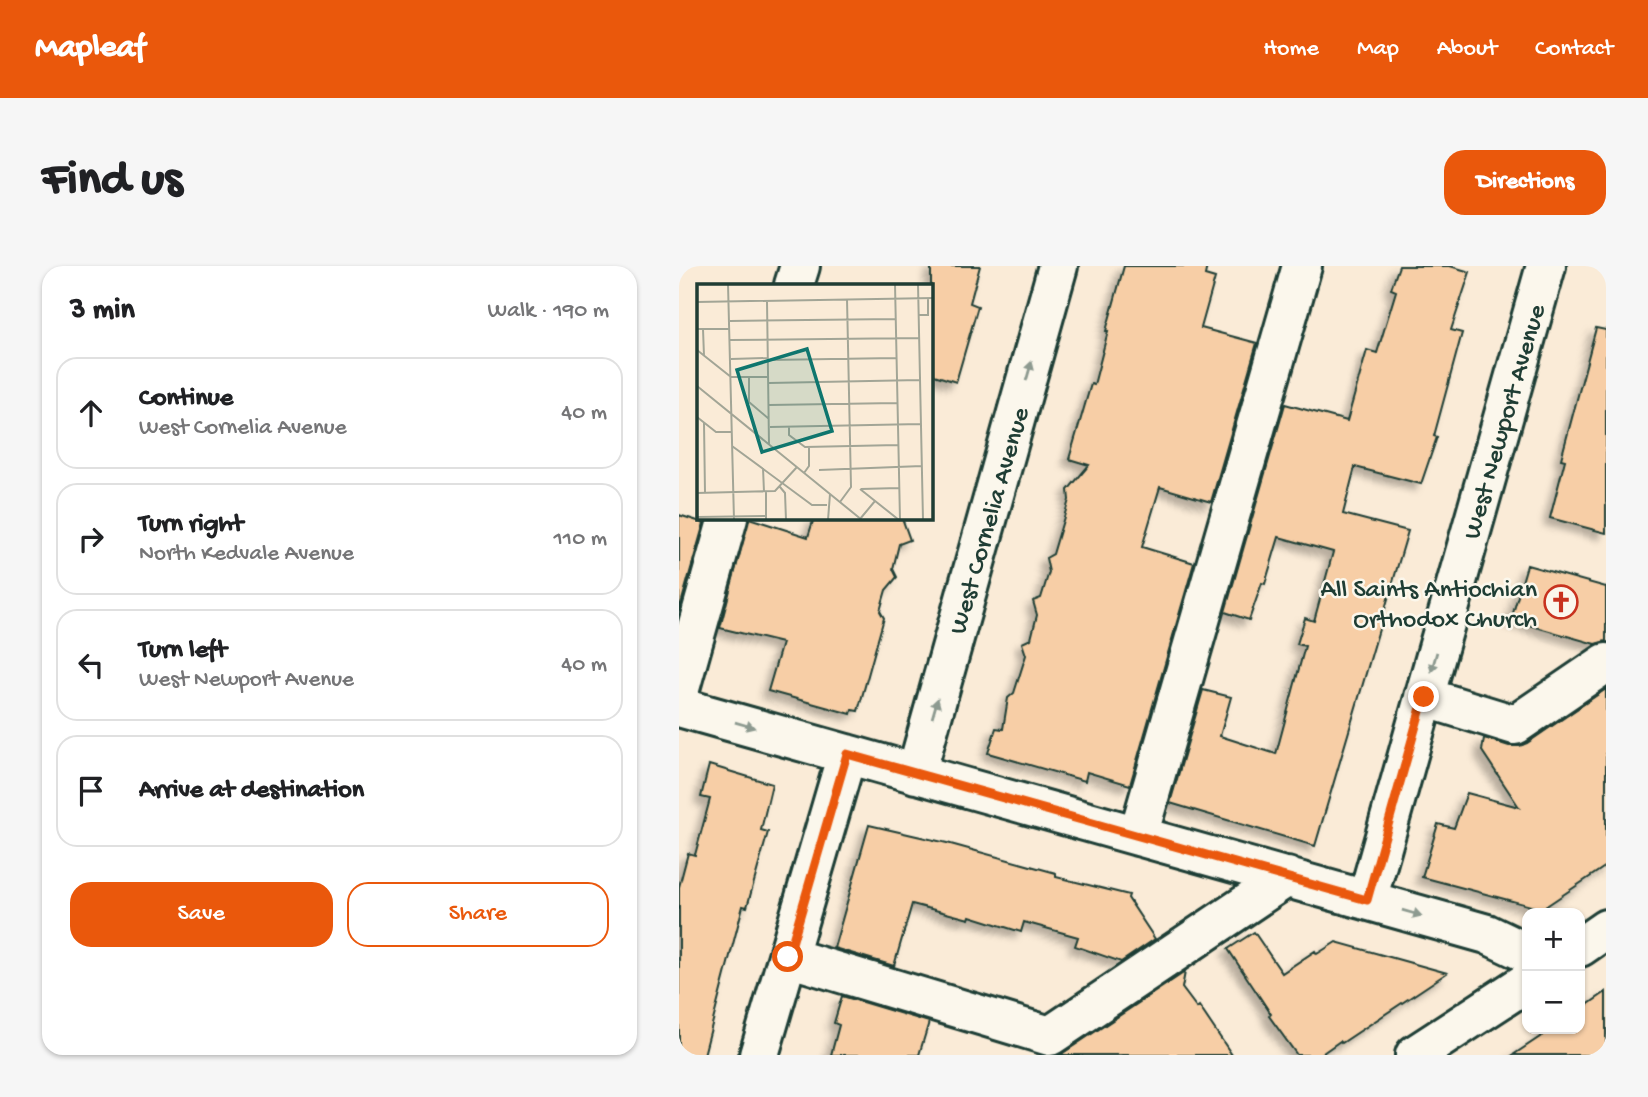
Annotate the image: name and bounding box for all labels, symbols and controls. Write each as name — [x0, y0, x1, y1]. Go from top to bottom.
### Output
text: Mapleaf — [35, 30, 145, 68]
text: Home — [1263, 35, 1319, 64]
text: Map — [1357, 35, 1399, 64]
text: About — [1437, 35, 1497, 64]
text: Contact — [1535, 35, 1613, 64]
button: Directions — [1444, 150, 1606, 215]
text: Find us — [42, 153, 182, 211]
inset map — [697, 284, 933, 520]
text: 3 min — [70, 294, 135, 329]
text: Walk · 190 m — [488, 298, 609, 325]
street label: West Newport Avenue — [1458, 301, 1555, 543]
one-way arrow — [1024, 360, 1034, 381]
text: Continue — [139, 384, 233, 415]
icon: ahead — [72, 394, 110, 432]
text: 40 m — [561, 400, 607, 427]
street label: West Cornelia Avenue — [944, 404, 1039, 638]
text: West Cornelia Avenue — [139, 415, 347, 442]
text: Turn right — [139, 510, 243, 541]
icon: right — [72, 520, 110, 558]
text: 110 m — [554, 526, 607, 553]
text: North Kedvale Avenue — [139, 541, 354, 568]
place label: All Saints Antiochian Orthodox Church — [1321, 576, 1538, 637]
church icon: All Saints Antiochian Orthodox Church — [1542, 583, 1580, 621]
text: Turn left — [139, 636, 227, 667]
icon: left — [72, 646, 110, 684]
one-way arrow — [1428, 651, 1439, 673]
text: 40 m — [561, 652, 607, 679]
text: West Newport Avenue — [139, 667, 354, 694]
route end — [1408, 681, 1439, 712]
one-way arrow — [930, 697, 941, 719]
one-way arrow — [734, 720, 756, 731]
icon: arrive — [72, 772, 110, 810]
text: Arrive at destination — [139, 776, 364, 807]
button: Save — [70, 882, 333, 947]
button: Share — [347, 882, 609, 947]
one-way arrow — [1402, 908, 1423, 918]
map controls — [1522, 908, 1585, 1034]
button: + — [1522, 908, 1585, 971]
route start — [772, 941, 803, 972]
button: − — [1522, 971, 1585, 1034]

